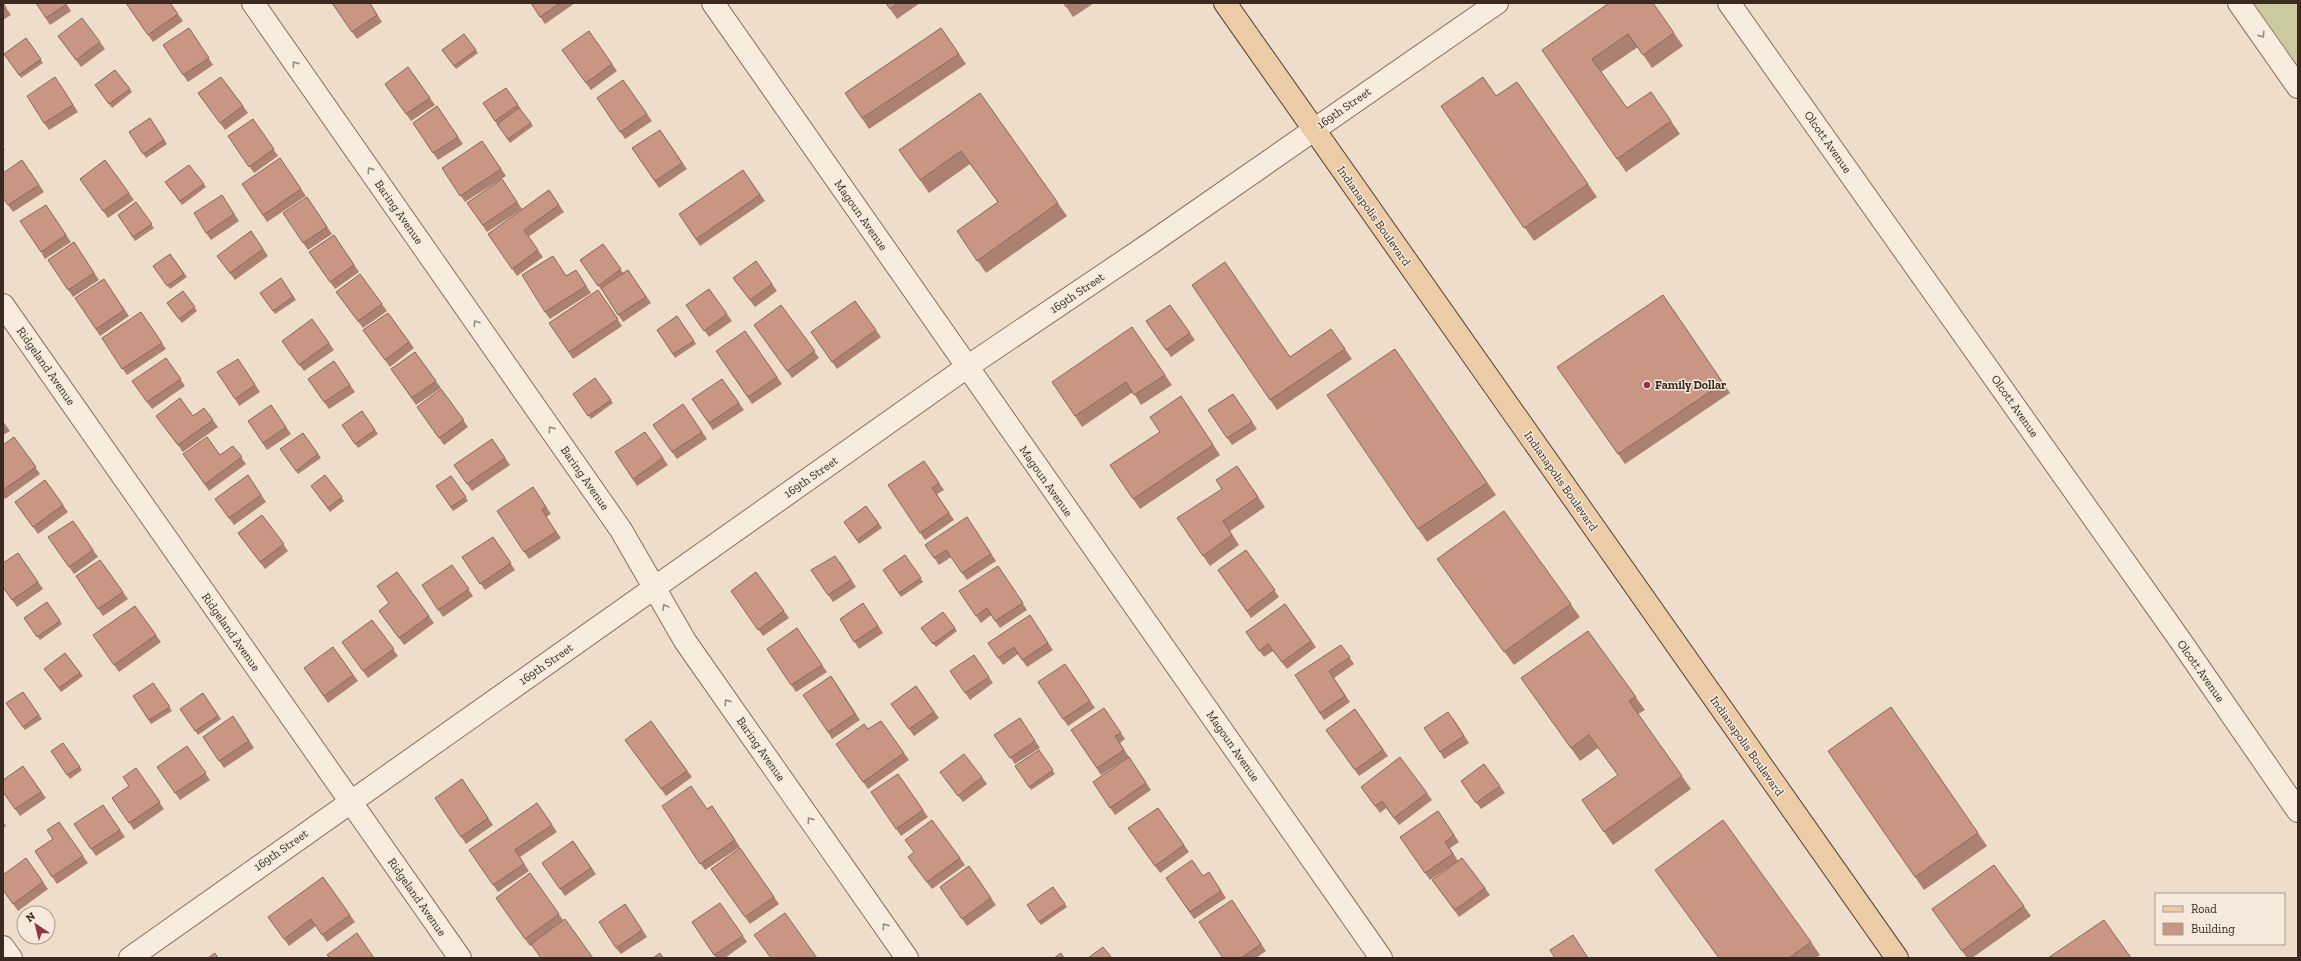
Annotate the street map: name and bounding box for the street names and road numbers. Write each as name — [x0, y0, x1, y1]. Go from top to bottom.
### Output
street label: 169th Street — [1314, 84, 1374, 132]
street label: Olcott Avenue — [1801, 108, 1855, 176]
street label: Indianapolis Boulevard — [1334, 163, 1414, 269]
street label: Baring Avenue — [372, 177, 427, 247]
street label: Magoun Avenue — [831, 177, 891, 253]
street label: 169th Street — [1047, 269, 1107, 316]
street label: Ridgeland Avenue — [14, 324, 78, 408]
street label: Olcott Avenue — [1988, 372, 2042, 440]
street label: Indianapolis Boulevard — [1521, 428, 1601, 534]
street label: Baring Avenue — [558, 443, 613, 513]
street label: Magoun Avenue — [1016, 443, 1076, 519]
street label: 169th Street — [781, 453, 841, 501]
street label: Ridgeland Avenue — [199, 590, 263, 674]
street label: Olcott Avenue — [2174, 637, 2228, 705]
street label: 169th Street — [516, 640, 576, 688]
street label: Indianapolis Boulevard — [1707, 693, 1787, 799]
street label: Magoun Avenue — [1203, 708, 1263, 784]
street label: Baring Avenue — [734, 714, 789, 784]
street label: 169th Street — [251, 826, 311, 874]
street label: Ridgeland Avenue — [385, 855, 449, 939]

